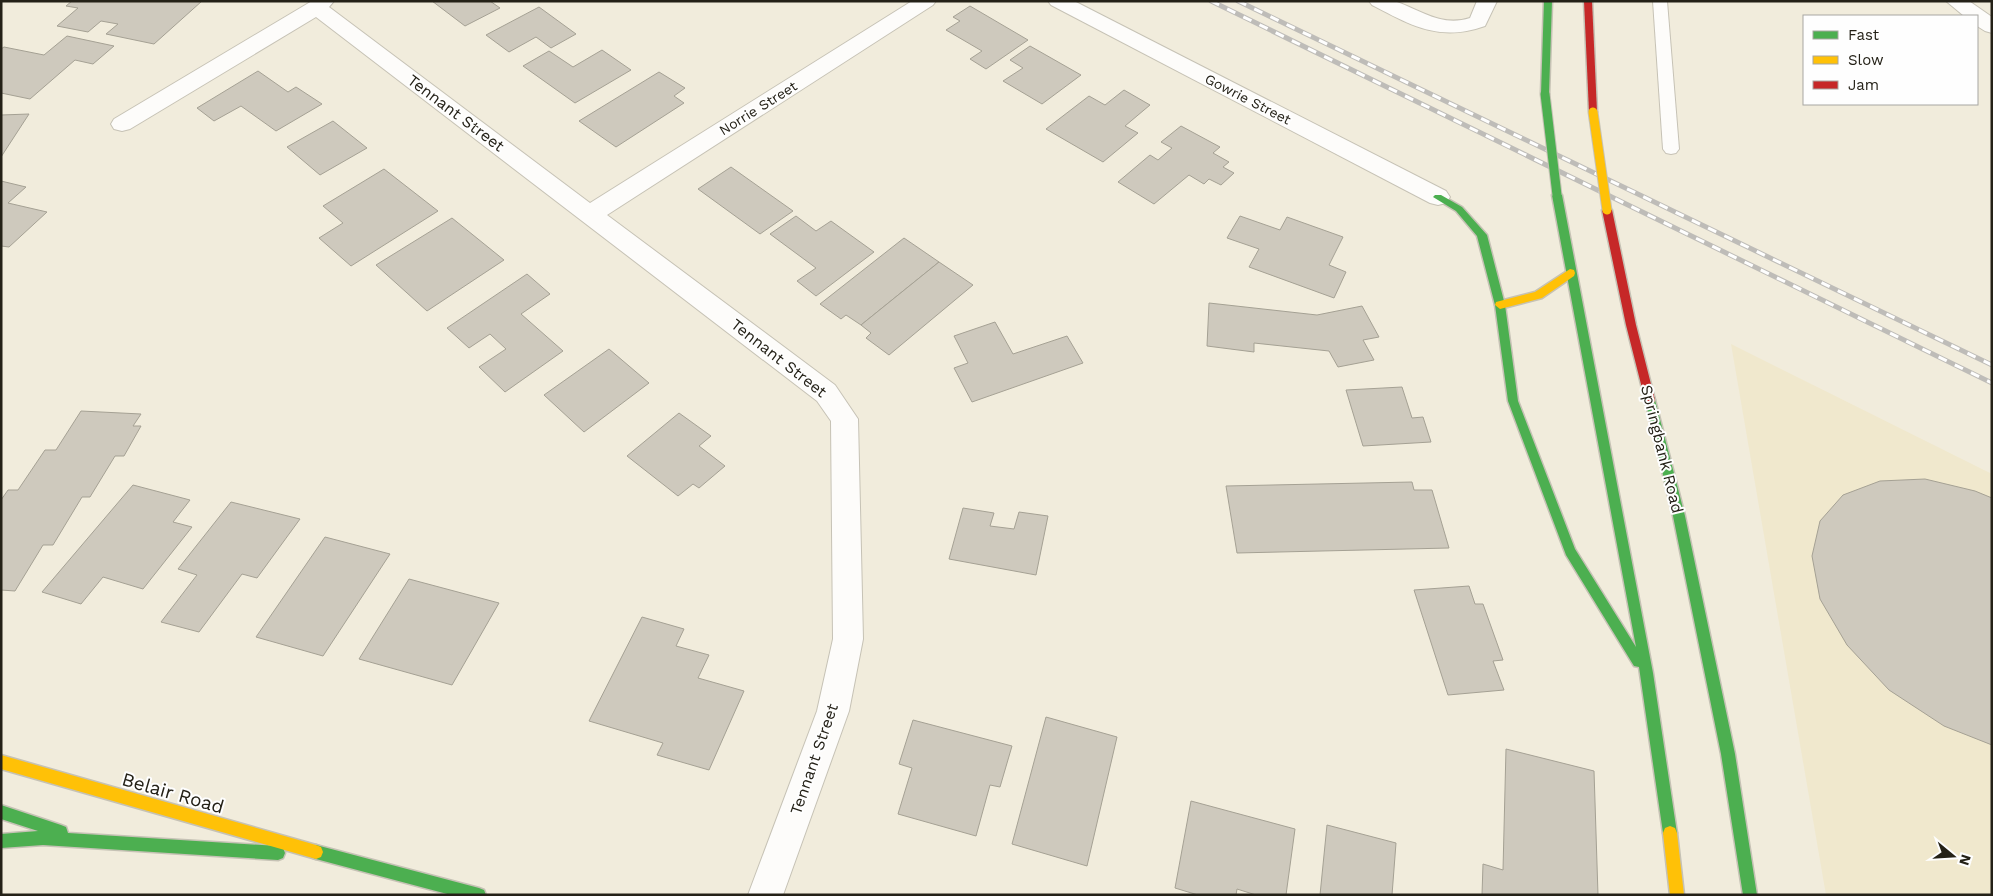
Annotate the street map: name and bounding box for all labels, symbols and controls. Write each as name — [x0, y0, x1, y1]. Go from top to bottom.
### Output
legend — [1803, 15, 1978, 105]
text: Fast — [1848, 26, 1880, 44]
text: Slow — [1848, 51, 1884, 69]
street label: Tennant Street — [404, 70, 508, 156]
street label: Gowrie Street — [1202, 70, 1294, 128]
text: Jam — [1848, 76, 1879, 94]
street label: Norrie Street — [716, 78, 800, 138]
street label: Tennant Street — [727, 315, 831, 401]
street label: Springbank Road — [1637, 383, 1687, 515]
street label: Tennant Street — [786, 701, 842, 817]
street label: Belair Road — [119, 767, 227, 819]
north arrow — [1928, 831, 1978, 881]
text: N — [1956, 853, 1975, 867]

